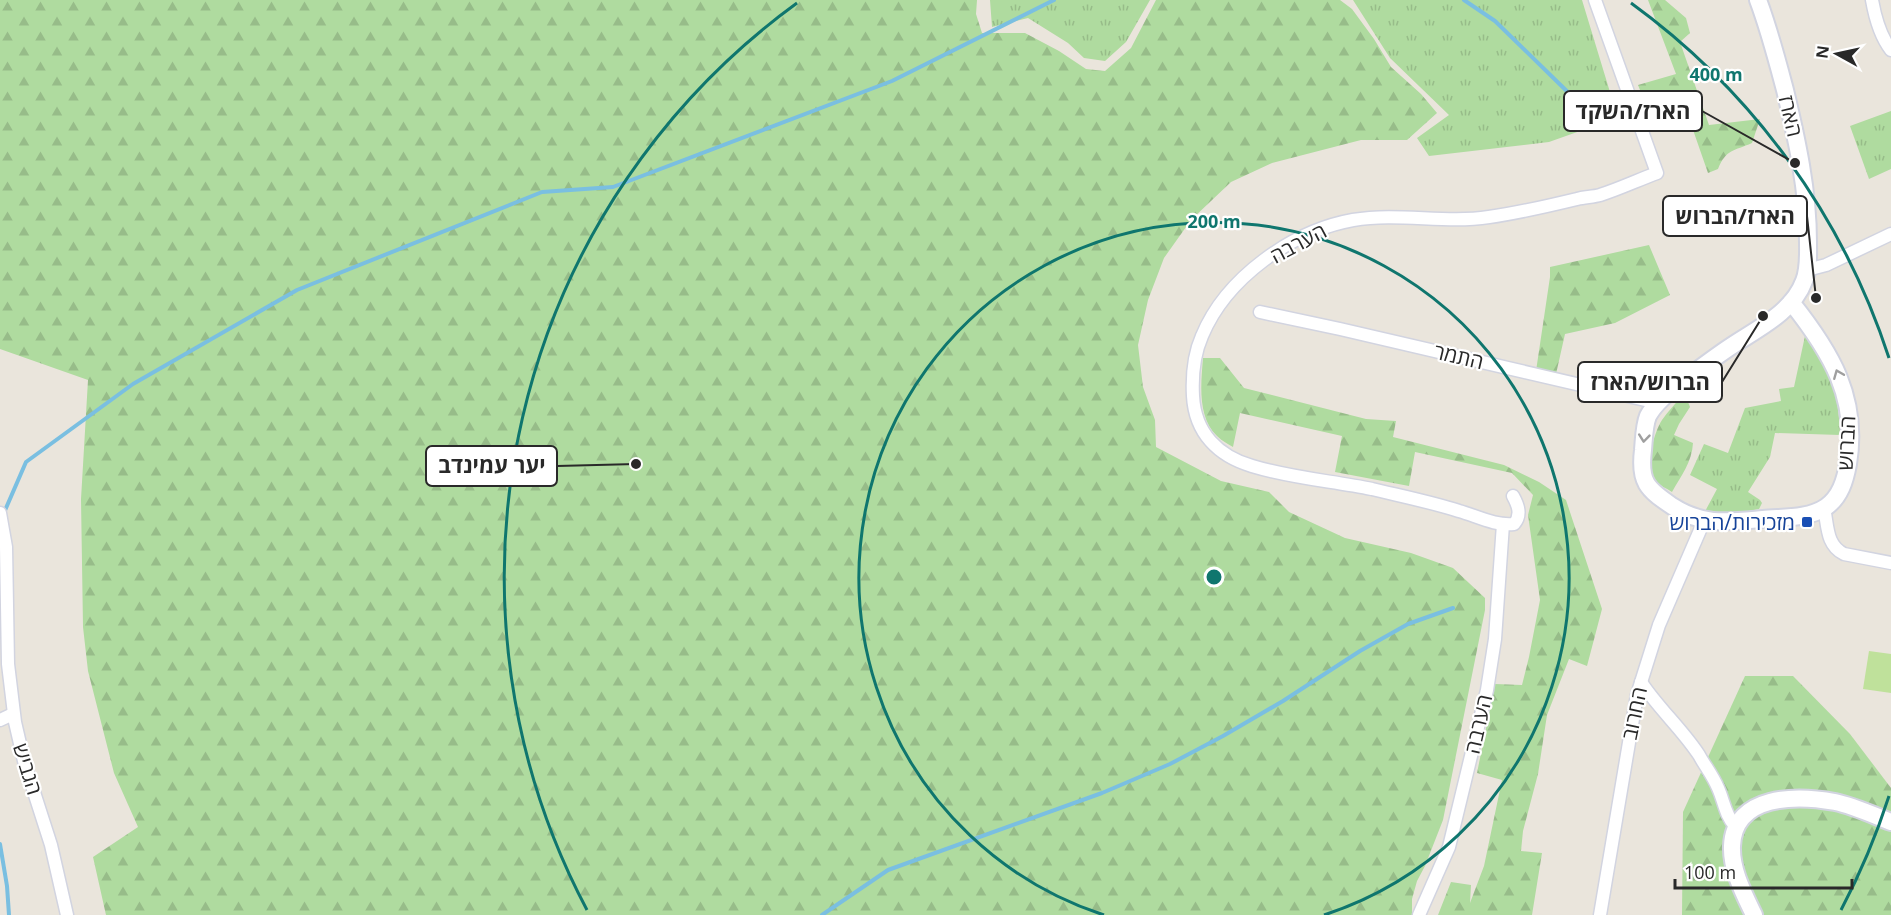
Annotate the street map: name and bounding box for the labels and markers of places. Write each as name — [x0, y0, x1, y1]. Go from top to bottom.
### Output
callout: הארז/השקד — [1564, 91, 1702, 131]
callout: הארז/הברוש — [1663, 196, 1807, 236]
callout: הברוש/הארז — [1578, 362, 1722, 402]
callout: יער עמינדב — [426, 446, 557, 486]
place label: מזכירות/הברוש — [1670, 508, 1795, 536]
marker: מזכירות/הברוש — [1800, 515, 1814, 529]
centre of rings — [1204, 567, 1224, 587]

